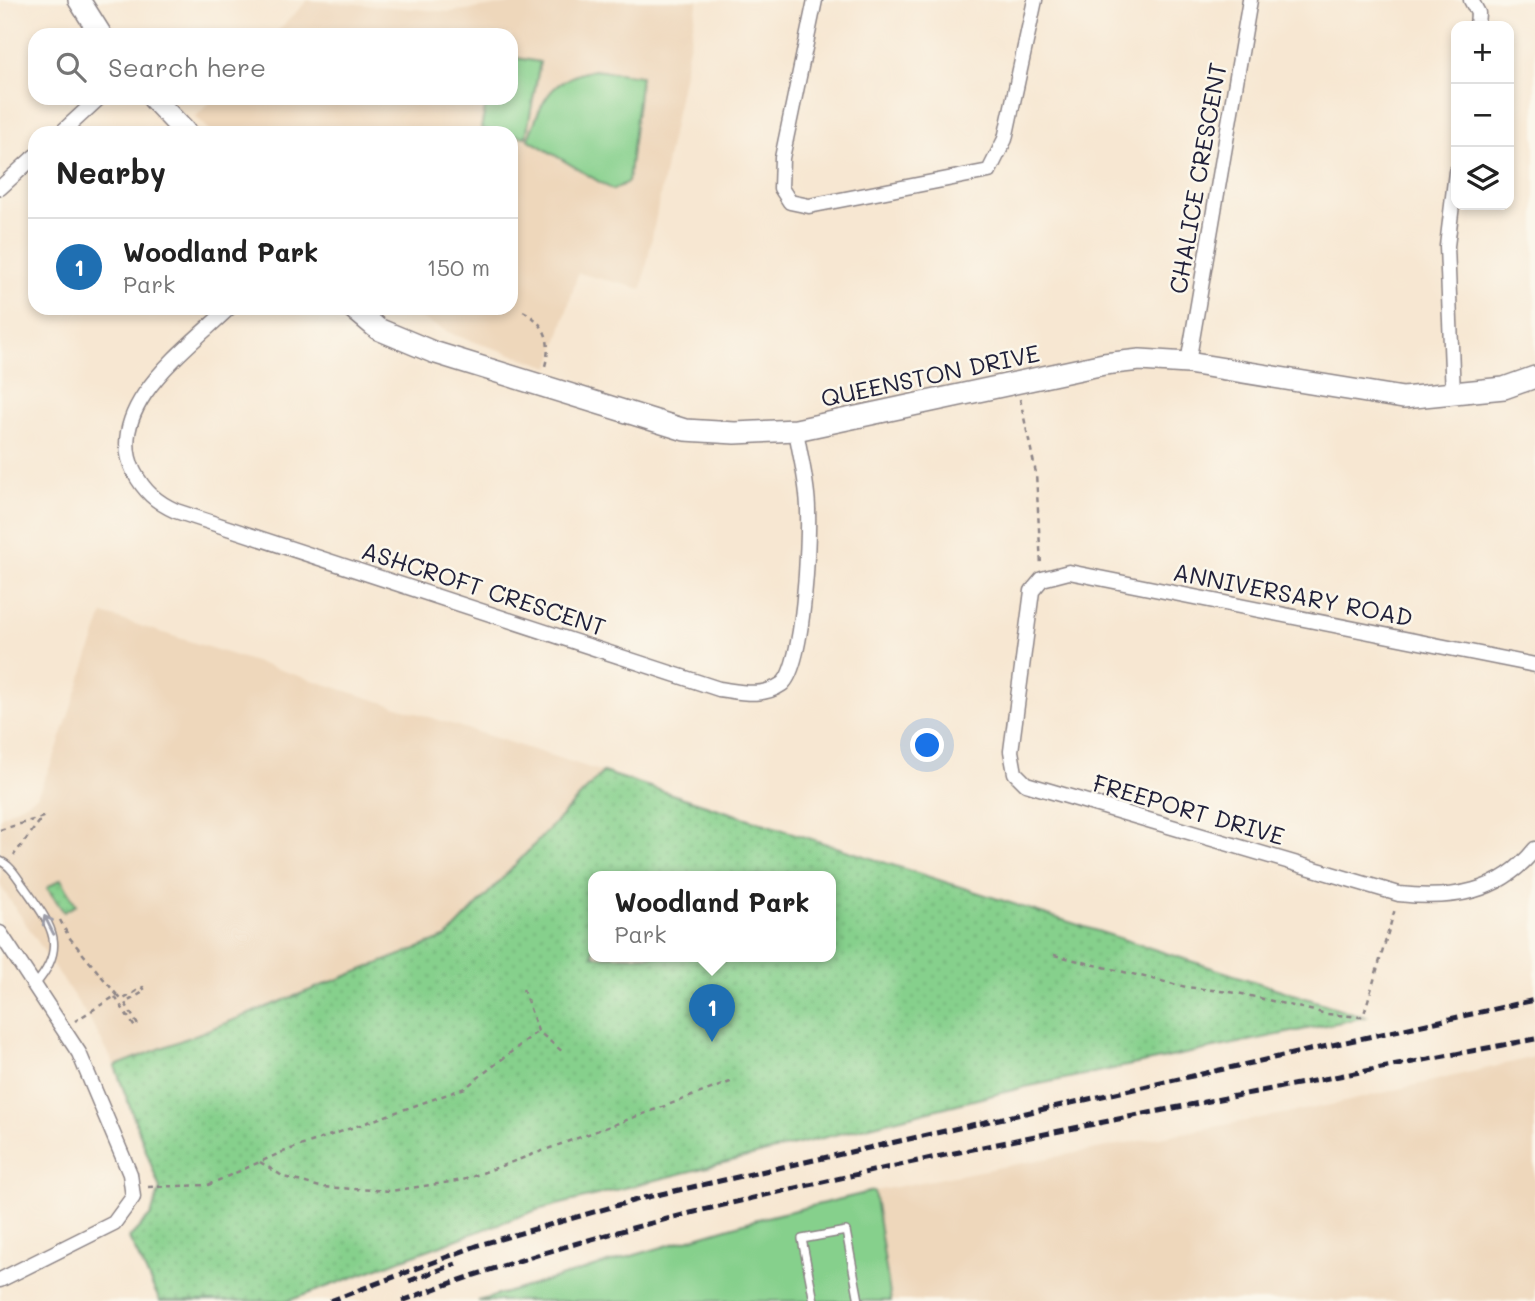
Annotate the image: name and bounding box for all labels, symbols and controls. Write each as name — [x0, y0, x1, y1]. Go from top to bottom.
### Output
map controls — [1451, 21, 1514, 210]
button: + — [1451, 21, 1514, 84]
search box — [28, 28, 518, 105]
icon: search — [52, 48, 90, 86]
text: Search here — [108, 50, 266, 84]
street label: CHALICE CRESCENT — [1161, 60, 1233, 296]
button: − — [1451, 84, 1514, 147]
button: layers — [1451, 147, 1514, 210]
text: Nearby — [56, 152, 166, 192]
text: Woodland Park — [123, 235, 318, 269]
text: 1 — [74, 252, 84, 282]
text: 150 m — [426, 252, 490, 282]
text: Park — [123, 269, 175, 299]
street label: QUEENSTON DRIVE — [818, 337, 1042, 413]
street label: ASHCROFT CRESCENT — [358, 534, 610, 642]
street label: ANNIVERSARY ROAD — [1171, 556, 1415, 632]
your location — [910, 728, 944, 762]
street label: FREEPORT DRIVE — [1090, 767, 1288, 851]
popup — [588, 871, 836, 962]
text: Woodland Park — [614, 885, 810, 919]
one-way arrow — [41, 915, 55, 935]
text: Park — [614, 919, 667, 949]
pin: 1 — [689, 984, 735, 1042]

